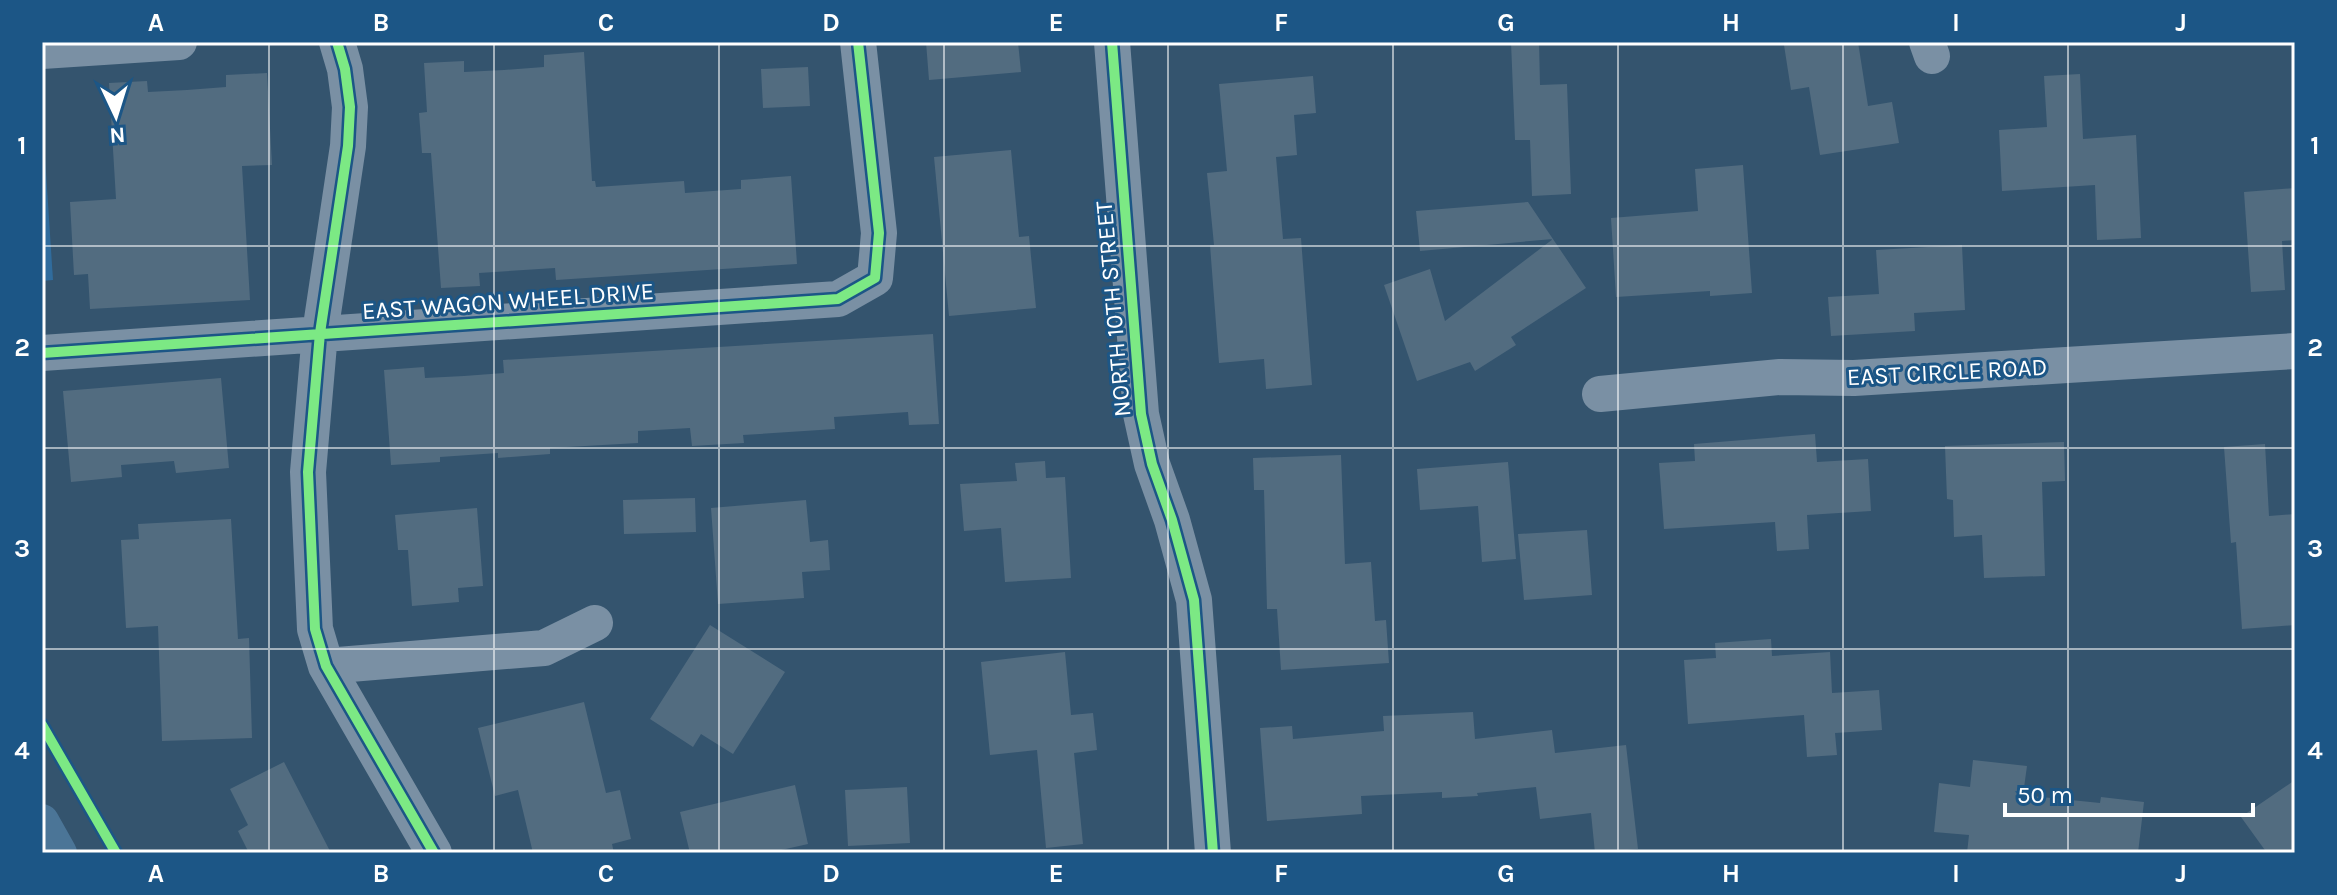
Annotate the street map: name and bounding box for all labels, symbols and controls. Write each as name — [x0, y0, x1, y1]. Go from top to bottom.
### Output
text: A — [148, 7, 164, 38]
text: B — [373, 7, 389, 38]
text: C — [598, 7, 614, 38]
text: D — [822, 7, 840, 38]
text: E — [1048, 7, 1064, 38]
text: F — [1274, 7, 1288, 38]
text: G — [1497, 7, 1515, 38]
text: H — [1722, 7, 1740, 38]
text: I — [1952, 7, 1960, 38]
text: J — [2175, 7, 2187, 38]
north arrow — [76, 76, 156, 156]
text: N — [109, 121, 126, 148]
text: 1 — [17, 130, 27, 161]
text: 1 — [2310, 130, 2320, 161]
street label: NORTH 10TH STREET — [1090, 200, 1136, 418]
street label: EAST WAGON WHEEL DRIVE — [361, 277, 655, 325]
text: 2 — [14, 332, 30, 363]
text: 2 — [2307, 332, 2323, 363]
street label: EAST CIRCLE ROAD — [1846, 353, 2048, 391]
text: 3 — [14, 533, 30, 564]
text: 3 — [2307, 533, 2323, 564]
text: 4 — [14, 735, 30, 766]
text: 4 — [2307, 735, 2323, 766]
scale bar — [2005, 767, 2253, 817]
text: 50 m — [2017, 781, 2073, 809]
text: A — [148, 858, 164, 889]
text: B — [373, 858, 389, 889]
text: C — [598, 858, 614, 889]
text: D — [822, 858, 840, 889]
text: E — [1048, 858, 1064, 889]
text: F — [1274, 858, 1288, 889]
text: G — [1497, 858, 1515, 889]
text: H — [1722, 858, 1740, 889]
text: I — [1952, 858, 1960, 889]
text: J — [2175, 858, 2187, 889]

